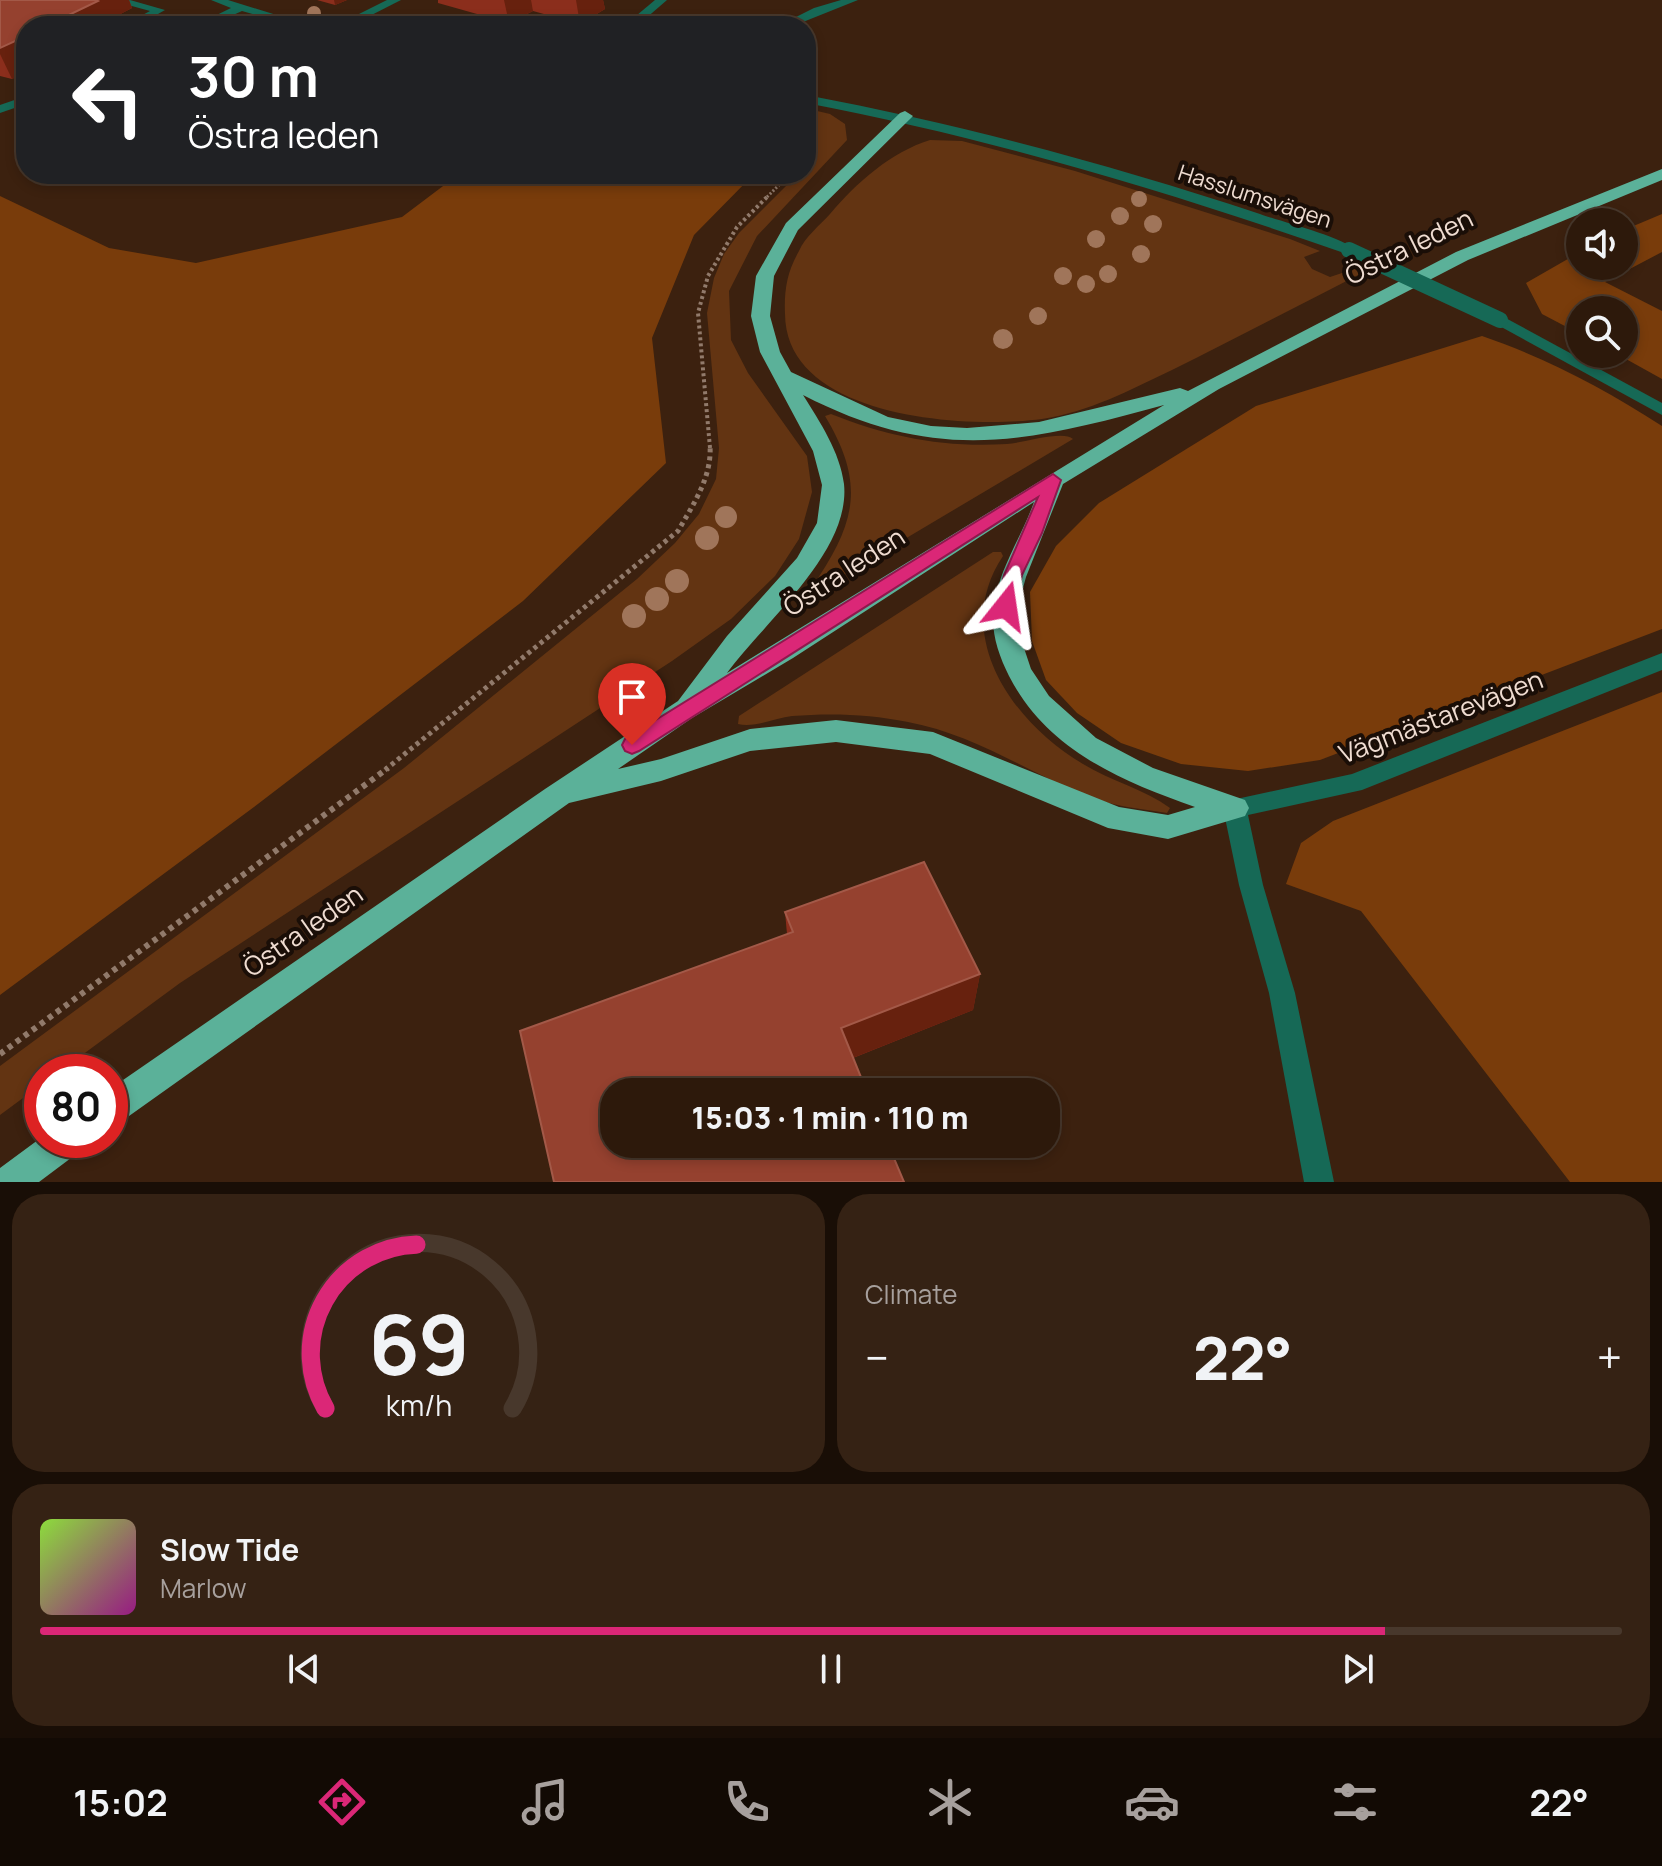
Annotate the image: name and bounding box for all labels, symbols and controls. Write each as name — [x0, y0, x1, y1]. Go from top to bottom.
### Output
text: 30 m — [188, 37, 319, 114]
icon: left — [56, 48, 160, 152]
text: Östra leden — [188, 110, 379, 159]
street label: Hasslumsvägen — [1174, 157, 1336, 235]
street label: Östra leden — [1339, 200, 1479, 293]
map controls — [1566, 208, 1638, 368]
button: sound — [1566, 208, 1638, 280]
button: search — [1566, 296, 1638, 368]
street label: Östra leden — [776, 518, 911, 624]
position arrow — [964, 564, 1048, 648]
street label: Vägmästarevägen — [1334, 661, 1548, 772]
pin — [598, 663, 666, 745]
icon: arrive — [610, 675, 654, 719]
street label: Östra leden — [235, 876, 369, 985]
speed limit sign: 80 — [24, 1054, 128, 1158]
text: 15:03 · 1 min · 110 m — [692, 1097, 968, 1138]
text: Climate — [865, 1276, 957, 1312]
text: 69 — [368, 1286, 469, 1400]
text: 22° — [1193, 1316, 1292, 1398]
text: − — [865, 1327, 889, 1387]
text: + — [1597, 1327, 1622, 1387]
text: km/h — [385, 1386, 452, 1425]
text: Slow Tide — [160, 1529, 299, 1570]
text: Marlow — [160, 1570, 247, 1606]
icon: previous — [282, 1647, 326, 1691]
icon: pause — [809, 1647, 853, 1691]
icon: next — [1336, 1647, 1380, 1691]
icon: directions — [314, 1774, 370, 1830]
icon: music — [517, 1774, 573, 1830]
icon: phone — [719, 1774, 775, 1830]
icon: climate — [922, 1774, 978, 1830]
icon: car — [1124, 1774, 1180, 1830]
icon: filters — [1327, 1774, 1383, 1830]
text: 15:02 — [73, 1778, 168, 1827]
text: 22° — [1530, 1778, 1589, 1827]

